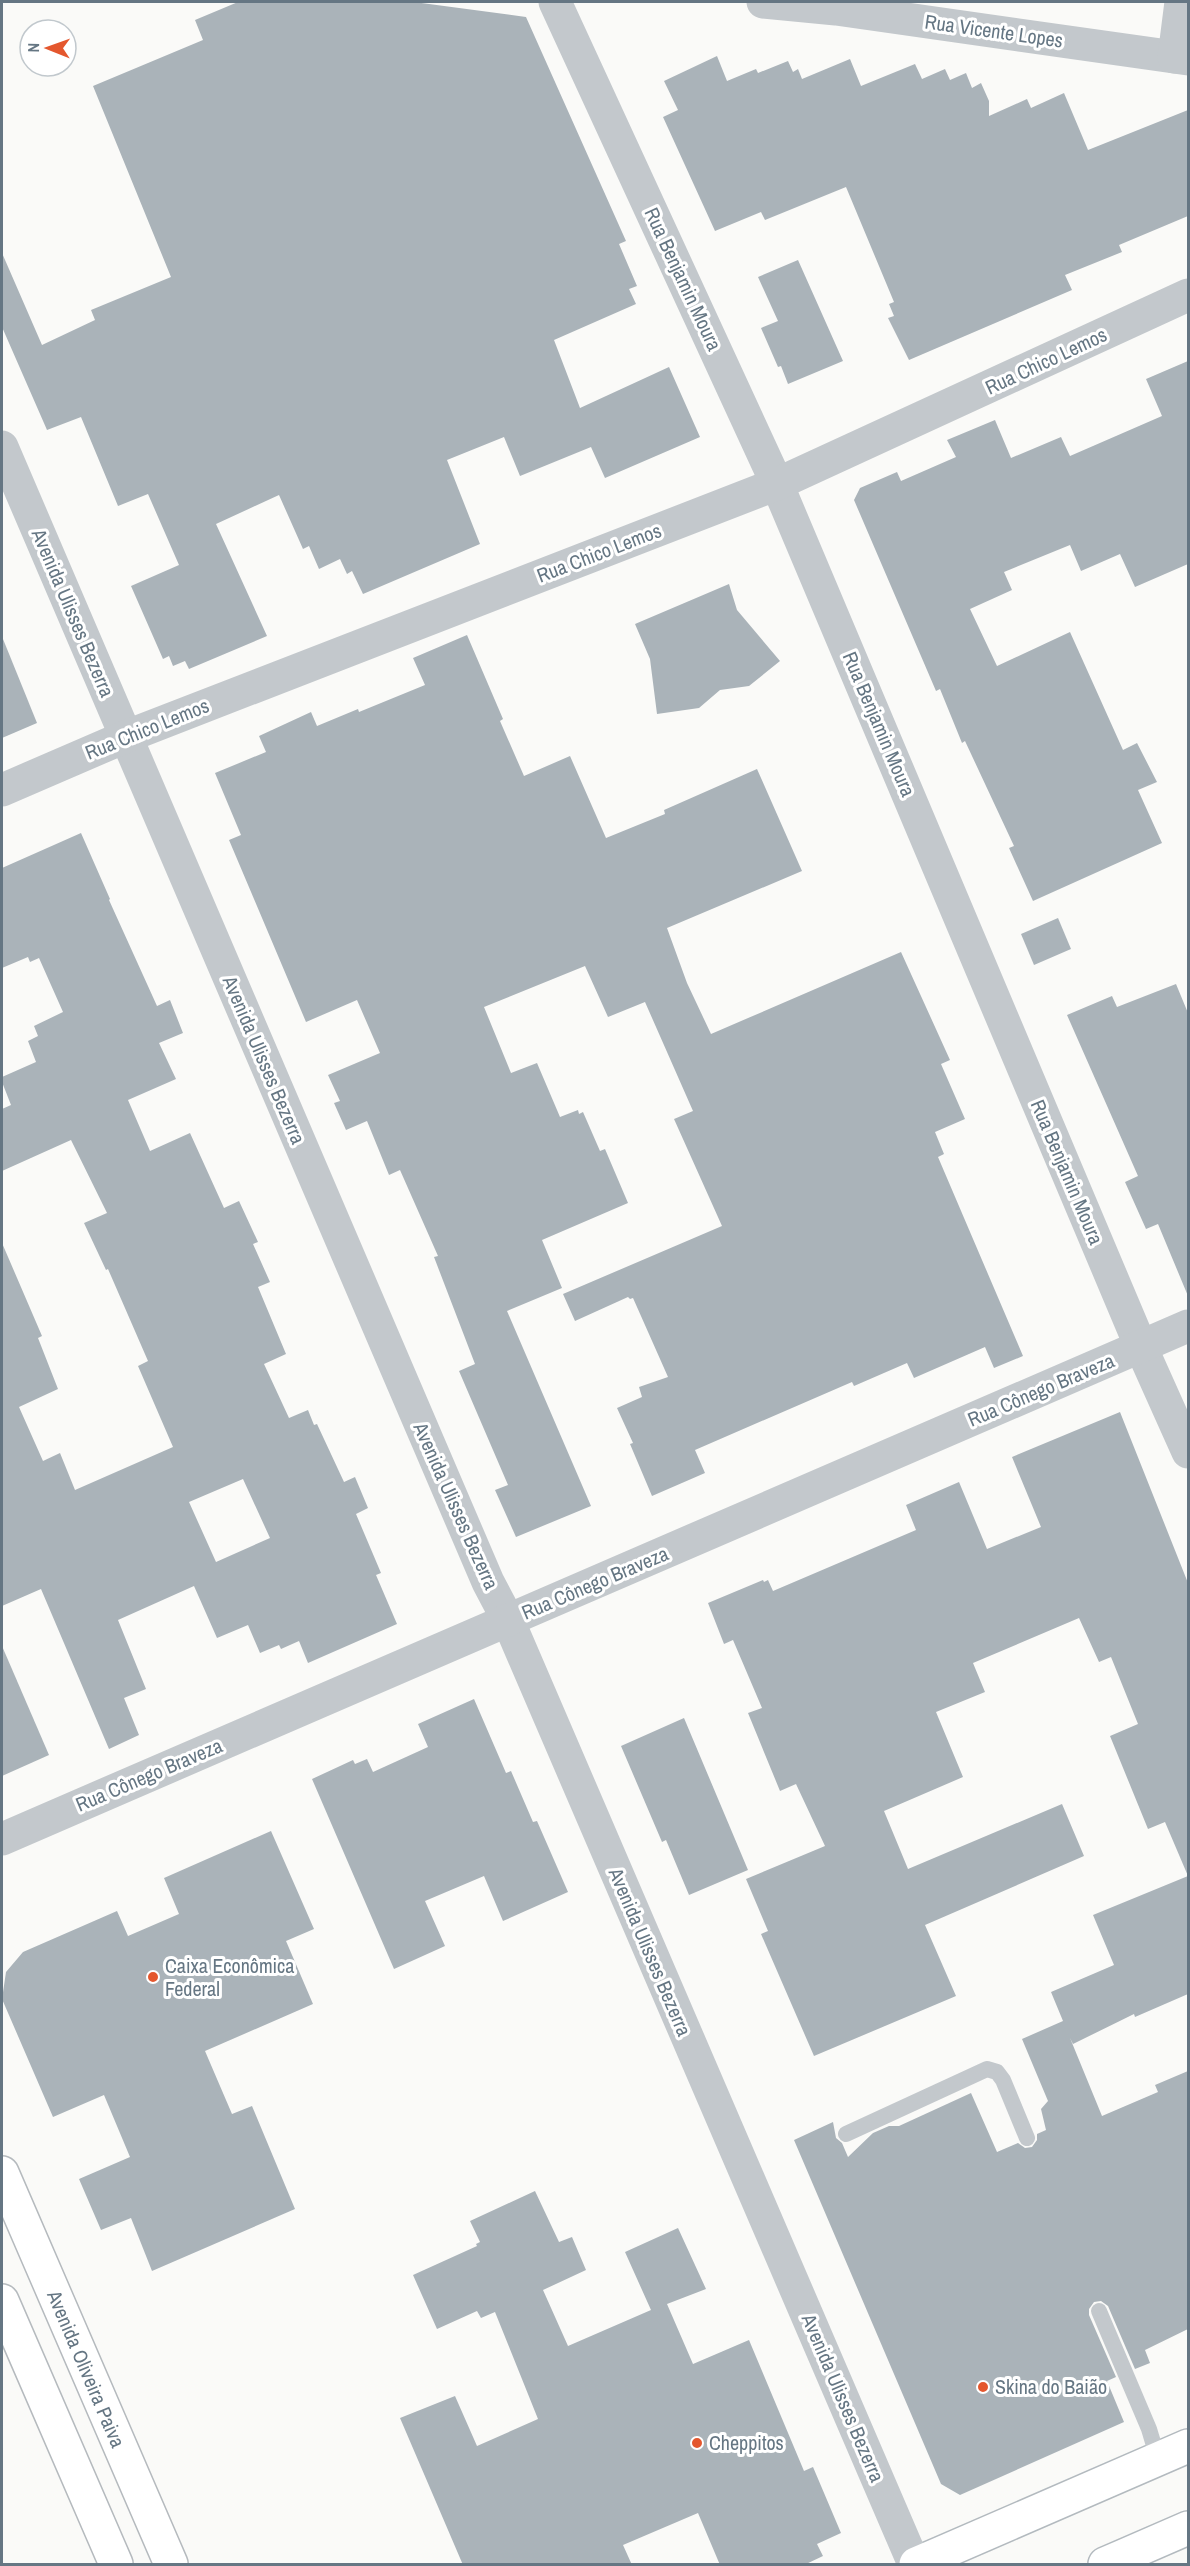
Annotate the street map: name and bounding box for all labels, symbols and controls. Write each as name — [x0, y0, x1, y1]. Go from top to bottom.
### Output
street label: Rua Vicente Lopes — [923, 7, 1065, 54]
north arrow — [18, 18, 78, 78]
text: N — [22, 43, 44, 53]
street label: Rua Benjamin Moura — [638, 203, 728, 355]
street label: Rua Chico Lemos — [981, 321, 1111, 401]
street label: Rua Chico Lemos — [533, 516, 665, 589]
street label: Avenida Ulisses Bezerra — [25, 524, 121, 701]
street label: Rua Benjamin Moura — [837, 647, 922, 800]
street label: Rua Chico Lemos — [81, 691, 213, 766]
street label: Avenida Ulisses Bezerra — [216, 971, 312, 1148]
street label: Rua Benjamin Moura — [1025, 1095, 1110, 1248]
street label: Rua Cônego Braveza — [963, 1346, 1118, 1433]
street label: Avenida Ulisses Bezerra — [407, 1417, 505, 1594]
street label: Rua Cônego Braveza — [517, 1539, 672, 1626]
street label: Rua Cônego Braveza — [71, 1731, 226, 1818]
street label: Avenida Ulisses Bezerra — [602, 1863, 698, 2040]
place label: Caixa Econômica Federal — [165, 1952, 294, 2002]
marker: Caixa Econômica Federal — [146, 1970, 160, 1984]
street label: Avenida Oliveira Paiva — [41, 2285, 132, 2452]
street label: Avenida Ulisses Bezerra — [795, 2309, 891, 2486]
place label: Skina do Baião — [995, 2373, 1107, 2400]
marker: Skina do Baião — [976, 2380, 990, 2394]
place label: Cheppitos — [709, 2429, 784, 2456]
marker: Cheppitos — [690, 2436, 704, 2450]

